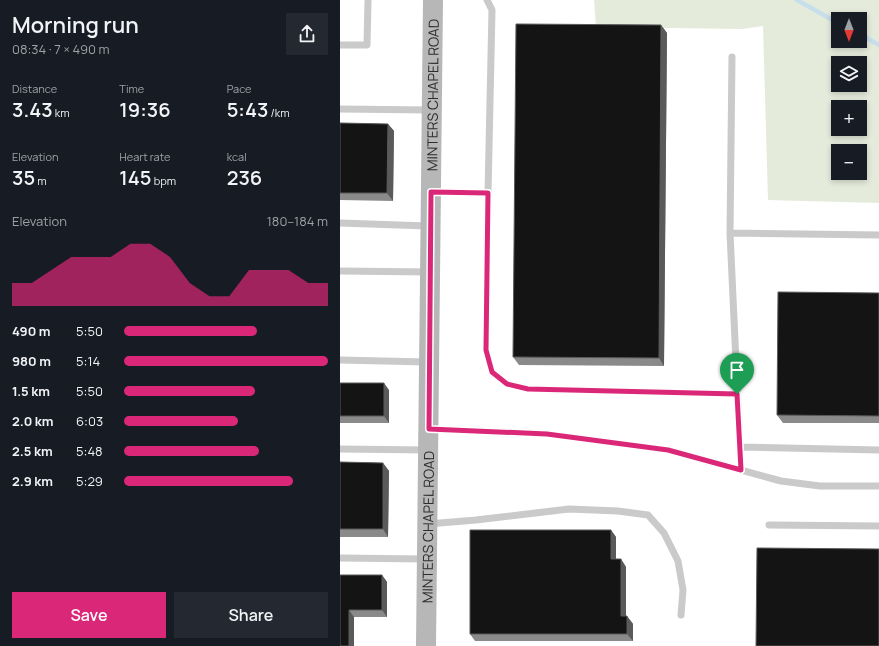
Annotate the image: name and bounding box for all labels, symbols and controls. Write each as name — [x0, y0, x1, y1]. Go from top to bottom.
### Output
text: Morning run — [12, 10, 139, 40]
north arrow — [831, 12, 867, 48]
map controls — [831, 12, 867, 180]
button: share — [286, 13, 328, 55]
street label: MINTERS CHAPEL ROAD — [422, 19, 442, 171]
text: 08:34 · 7 × 490 m — [12, 40, 110, 58]
button: layers — [831, 56, 867, 92]
text: Distance — [12, 81, 57, 96]
text: Time — [119, 81, 144, 96]
text: Pace — [227, 81, 252, 96]
text: 3.43 — [12, 96, 53, 123]
text: 19:36 — [119, 96, 171, 123]
text: 5:43 — [227, 96, 268, 123]
button: + — [831, 100, 867, 136]
text: km — [53, 105, 70, 120]
text: /km — [268, 105, 290, 120]
button: − — [831, 144, 867, 180]
text: Elevation — [12, 149, 58, 164]
text: Heart rate — [119, 149, 170, 164]
text: kcal — [227, 149, 247, 164]
text: 35 — [12, 164, 35, 191]
text: 145 — [119, 164, 152, 191]
text: 236 — [227, 164, 262, 191]
text: m — [35, 173, 47, 188]
text: bpm — [152, 173, 176, 188]
text: Elevation — [12, 212, 67, 230]
text: 180–184 m — [267, 212, 328, 230]
text: 490 m — [12, 322, 51, 340]
text: 5:50 — [76, 322, 103, 340]
text: 980 m — [12, 352, 51, 370]
text: 5:14 — [76, 352, 100, 370]
pin — [720, 353, 754, 394]
icon: arrive — [726, 359, 748, 381]
text: 1.5 km — [12, 382, 50, 400]
text: 5:50 — [76, 382, 103, 400]
text: 2.0 km — [12, 412, 54, 430]
text: 6:03 — [76, 412, 103, 430]
text: 2.5 km — [12, 442, 53, 460]
text: 5:48 — [76, 442, 103, 460]
street label: MINTERS CHAPEL ROAD — [417, 451, 438, 603]
text: 2.9 km — [12, 472, 53, 490]
text: 5:29 — [76, 472, 103, 490]
button: Save — [12, 592, 166, 638]
button: Share — [174, 592, 328, 638]

